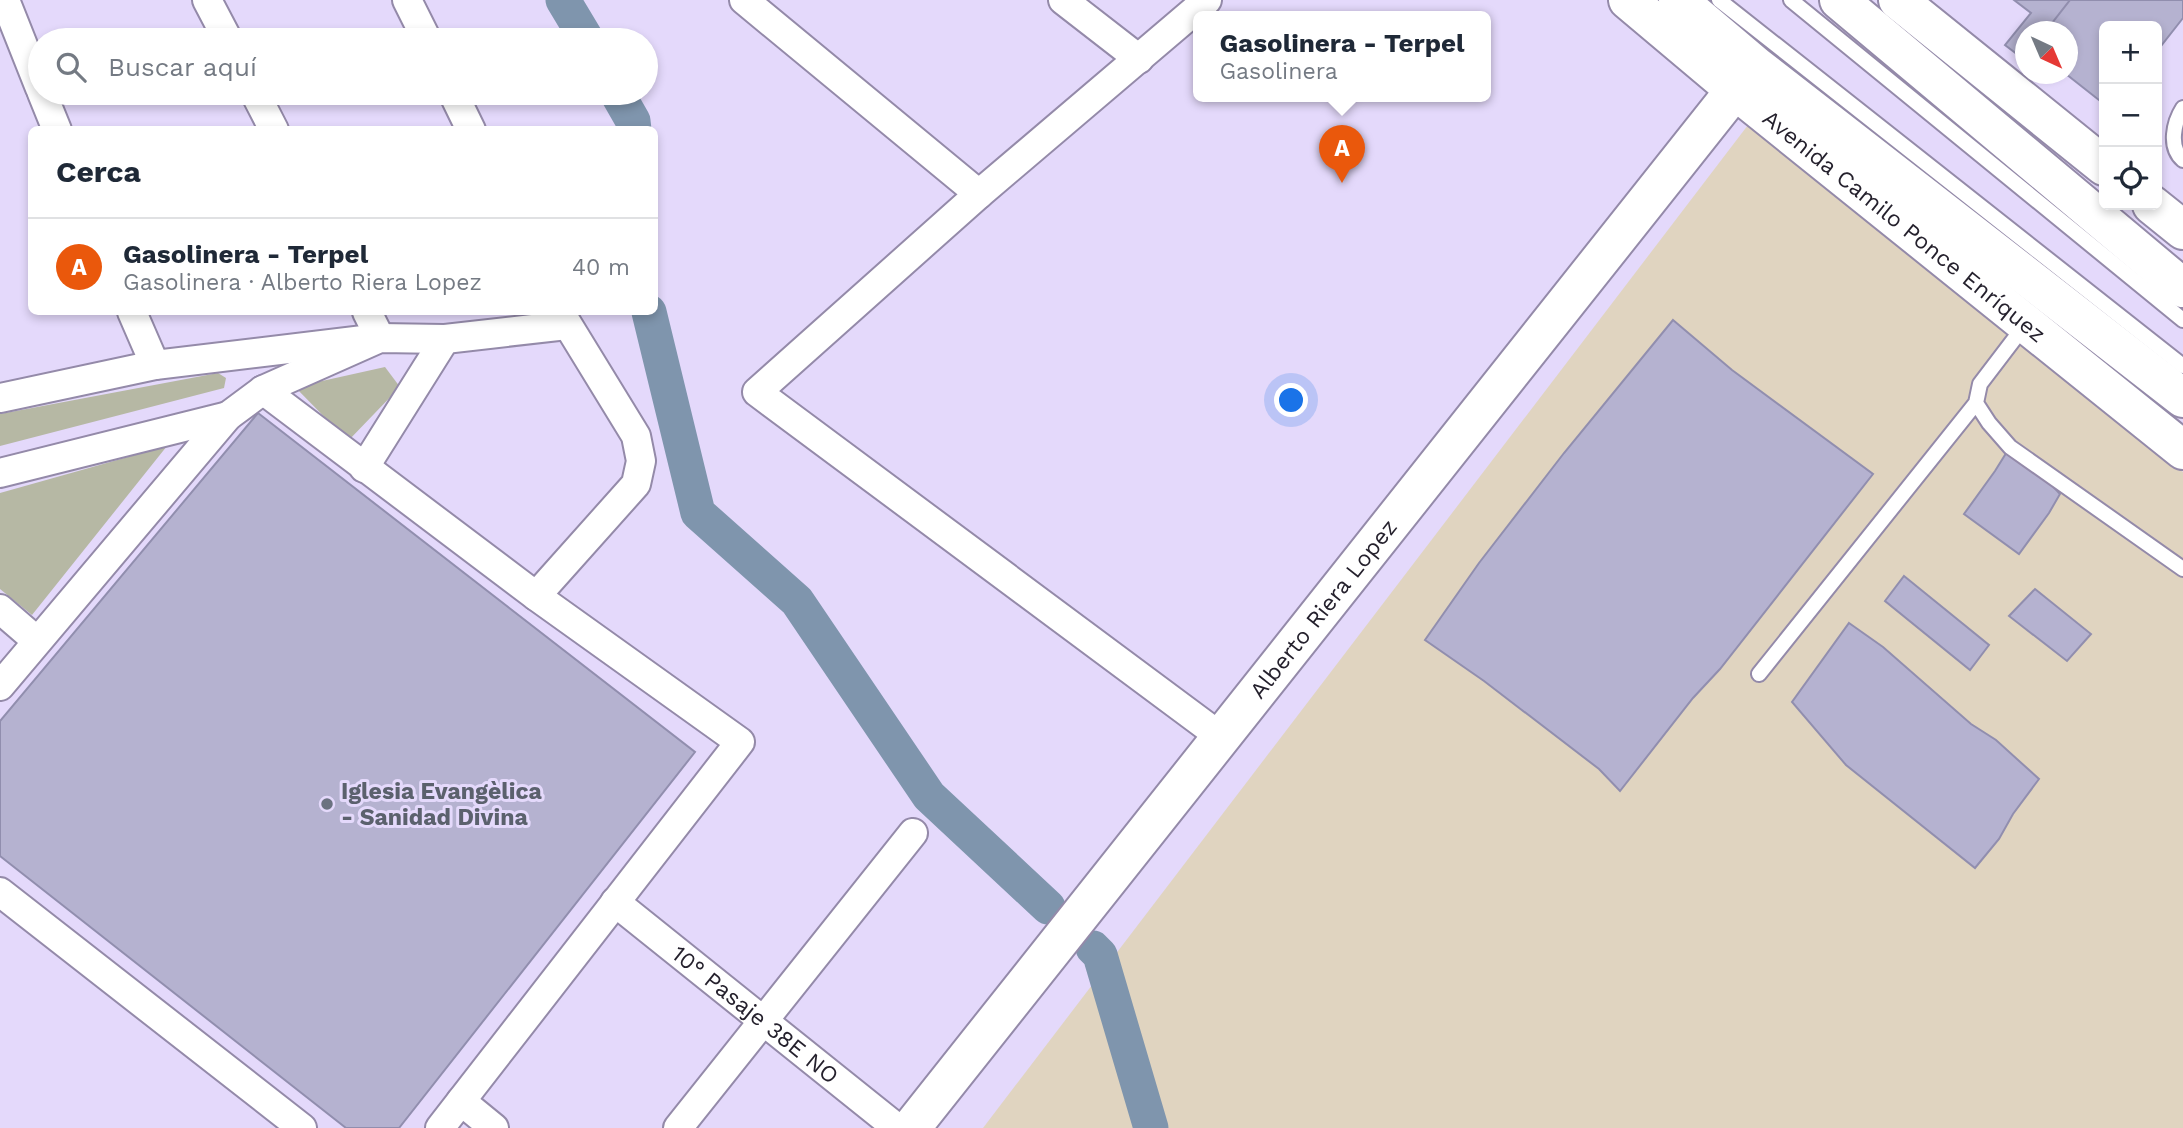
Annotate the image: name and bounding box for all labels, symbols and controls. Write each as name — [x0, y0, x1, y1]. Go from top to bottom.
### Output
popup — [1193, 11, 1491, 102]
north arrow — [2015, 21, 2078, 84]
map controls — [2099, 21, 2162, 210]
button: + — [2099, 21, 2162, 84]
search box — [28, 28, 658, 105]
text: Gasolinera - Terpel — [1219, 28, 1465, 58]
icon: search — [52, 48, 90, 86]
text: Buscar aquí — [108, 52, 257, 82]
text: Gasolinera — [1219, 58, 1338, 85]
button: − — [2099, 84, 2162, 147]
street label: Avenida Camilo Ponce Enríquez — [1758, 104, 2051, 348]
pin: A — [1319, 125, 1365, 183]
button: locate — [2099, 147, 2162, 210]
text: Cerca — [56, 154, 141, 189]
text: Gasolinera - Terpel — [123, 239, 368, 269]
text: A — [71, 254, 87, 281]
text: 40 m — [572, 254, 630, 281]
text: Gasolinera · Alberto Riera Lopez — [123, 269, 482, 296]
your location — [1274, 383, 1308, 417]
street label: Alberto Riera Lopez — [1244, 514, 1403, 704]
place label: Iglesia Evangèlica - Sanidad Divina — [341, 778, 542, 831]
marker: Iglesia Evangèlica - Sanidad Divina — [319, 796, 335, 812]
street label: 10° Pasaje 38E NO — [667, 940, 844, 1089]

